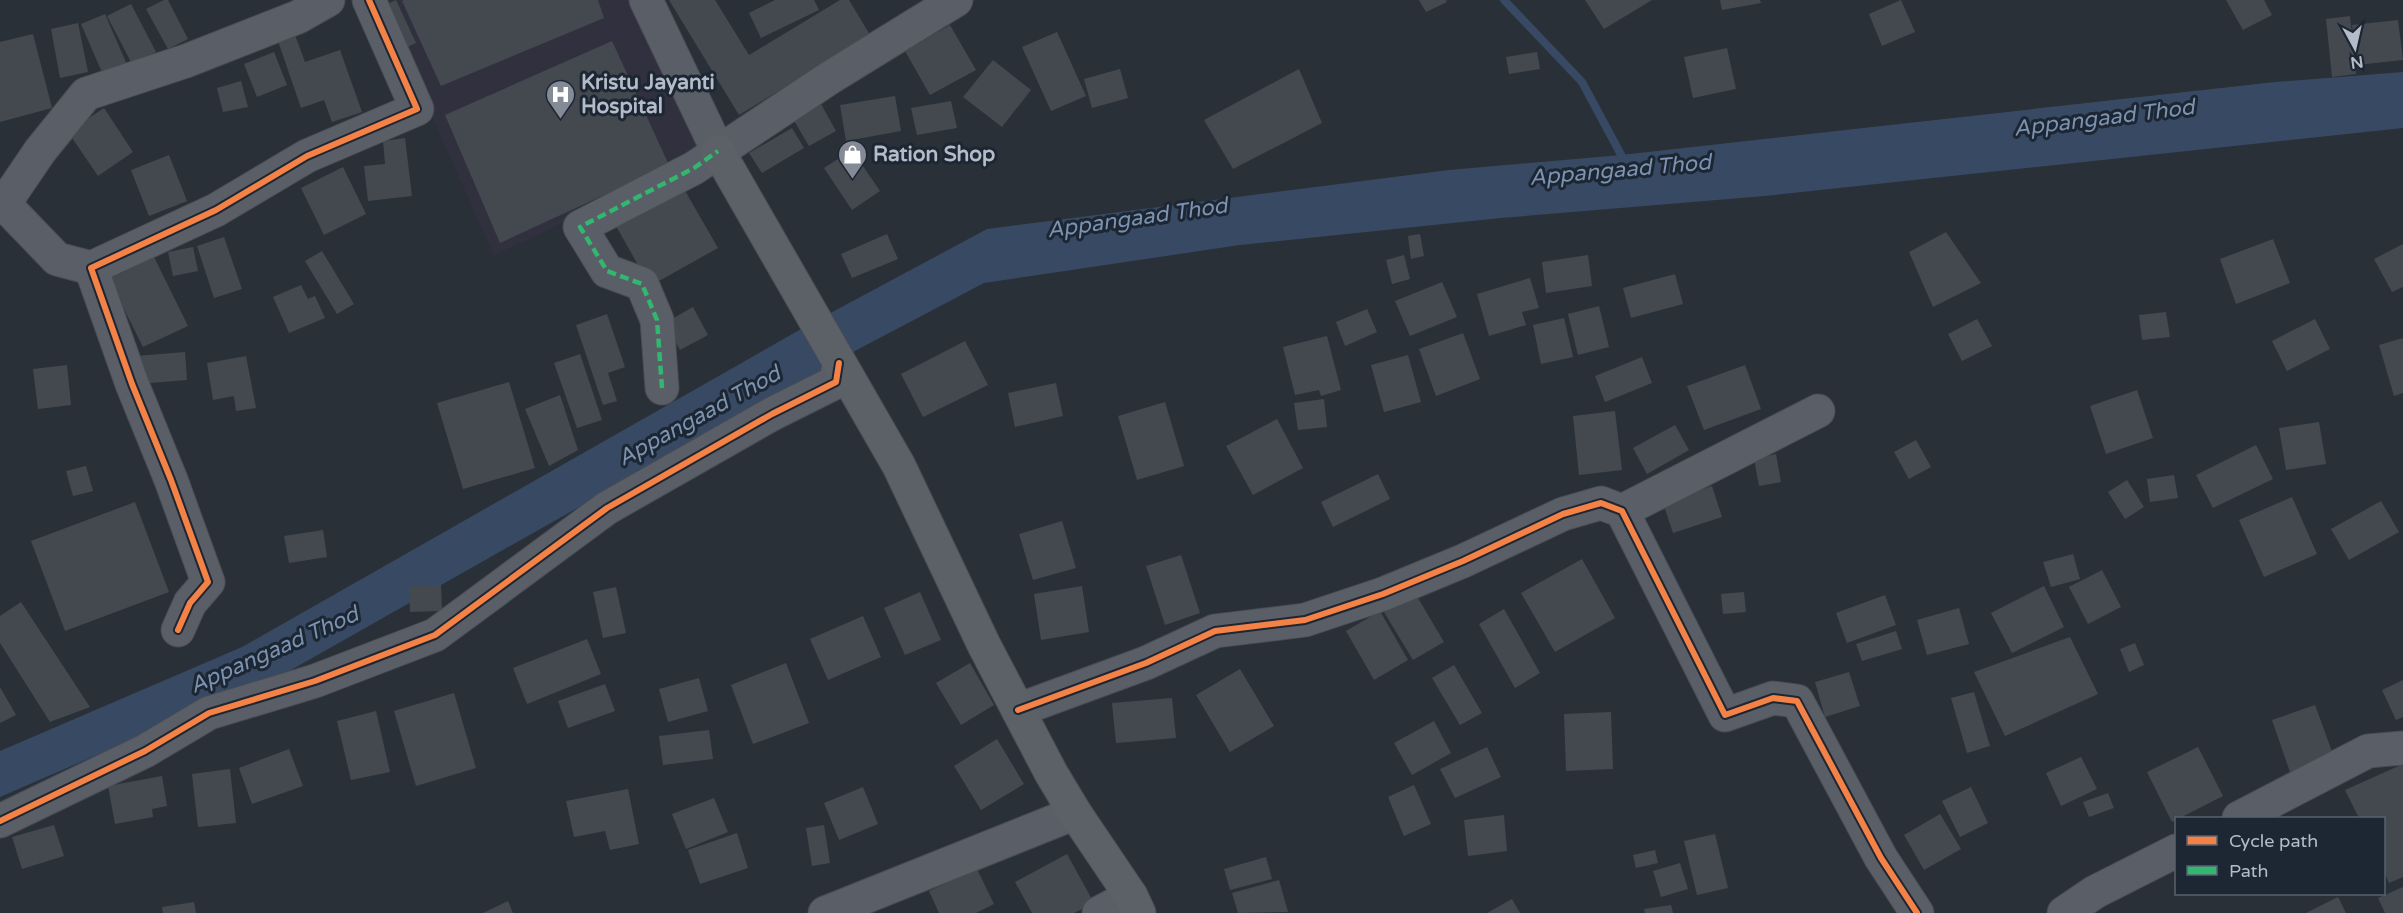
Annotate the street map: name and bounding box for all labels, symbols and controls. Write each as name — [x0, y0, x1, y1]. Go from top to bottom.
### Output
north arrow — [2325, 18, 2385, 78]
text: N — [2349, 51, 2365, 73]
place label: Kristu Jayanti Hospital — [581, 70, 715, 119]
hospital icon: Kristu Jayanti Hospital — [544, 78, 576, 120]
water label: Appangaad Thod — [2012, 94, 2199, 142]
shop icon: Ration Shop — [836, 138, 868, 180]
place label: Ration Shop — [873, 142, 995, 167]
water label: Appangaad Thod — [1528, 149, 1715, 191]
water label: Appangaad Thod — [1045, 192, 1232, 244]
water label: Appangaad Thod — [613, 359, 788, 471]
water label: Appangaad Thod — [186, 600, 365, 699]
legend — [2175, 817, 2385, 895]
text: Cycle path — [2229, 830, 2318, 852]
text: Path — [2229, 860, 2268, 882]

